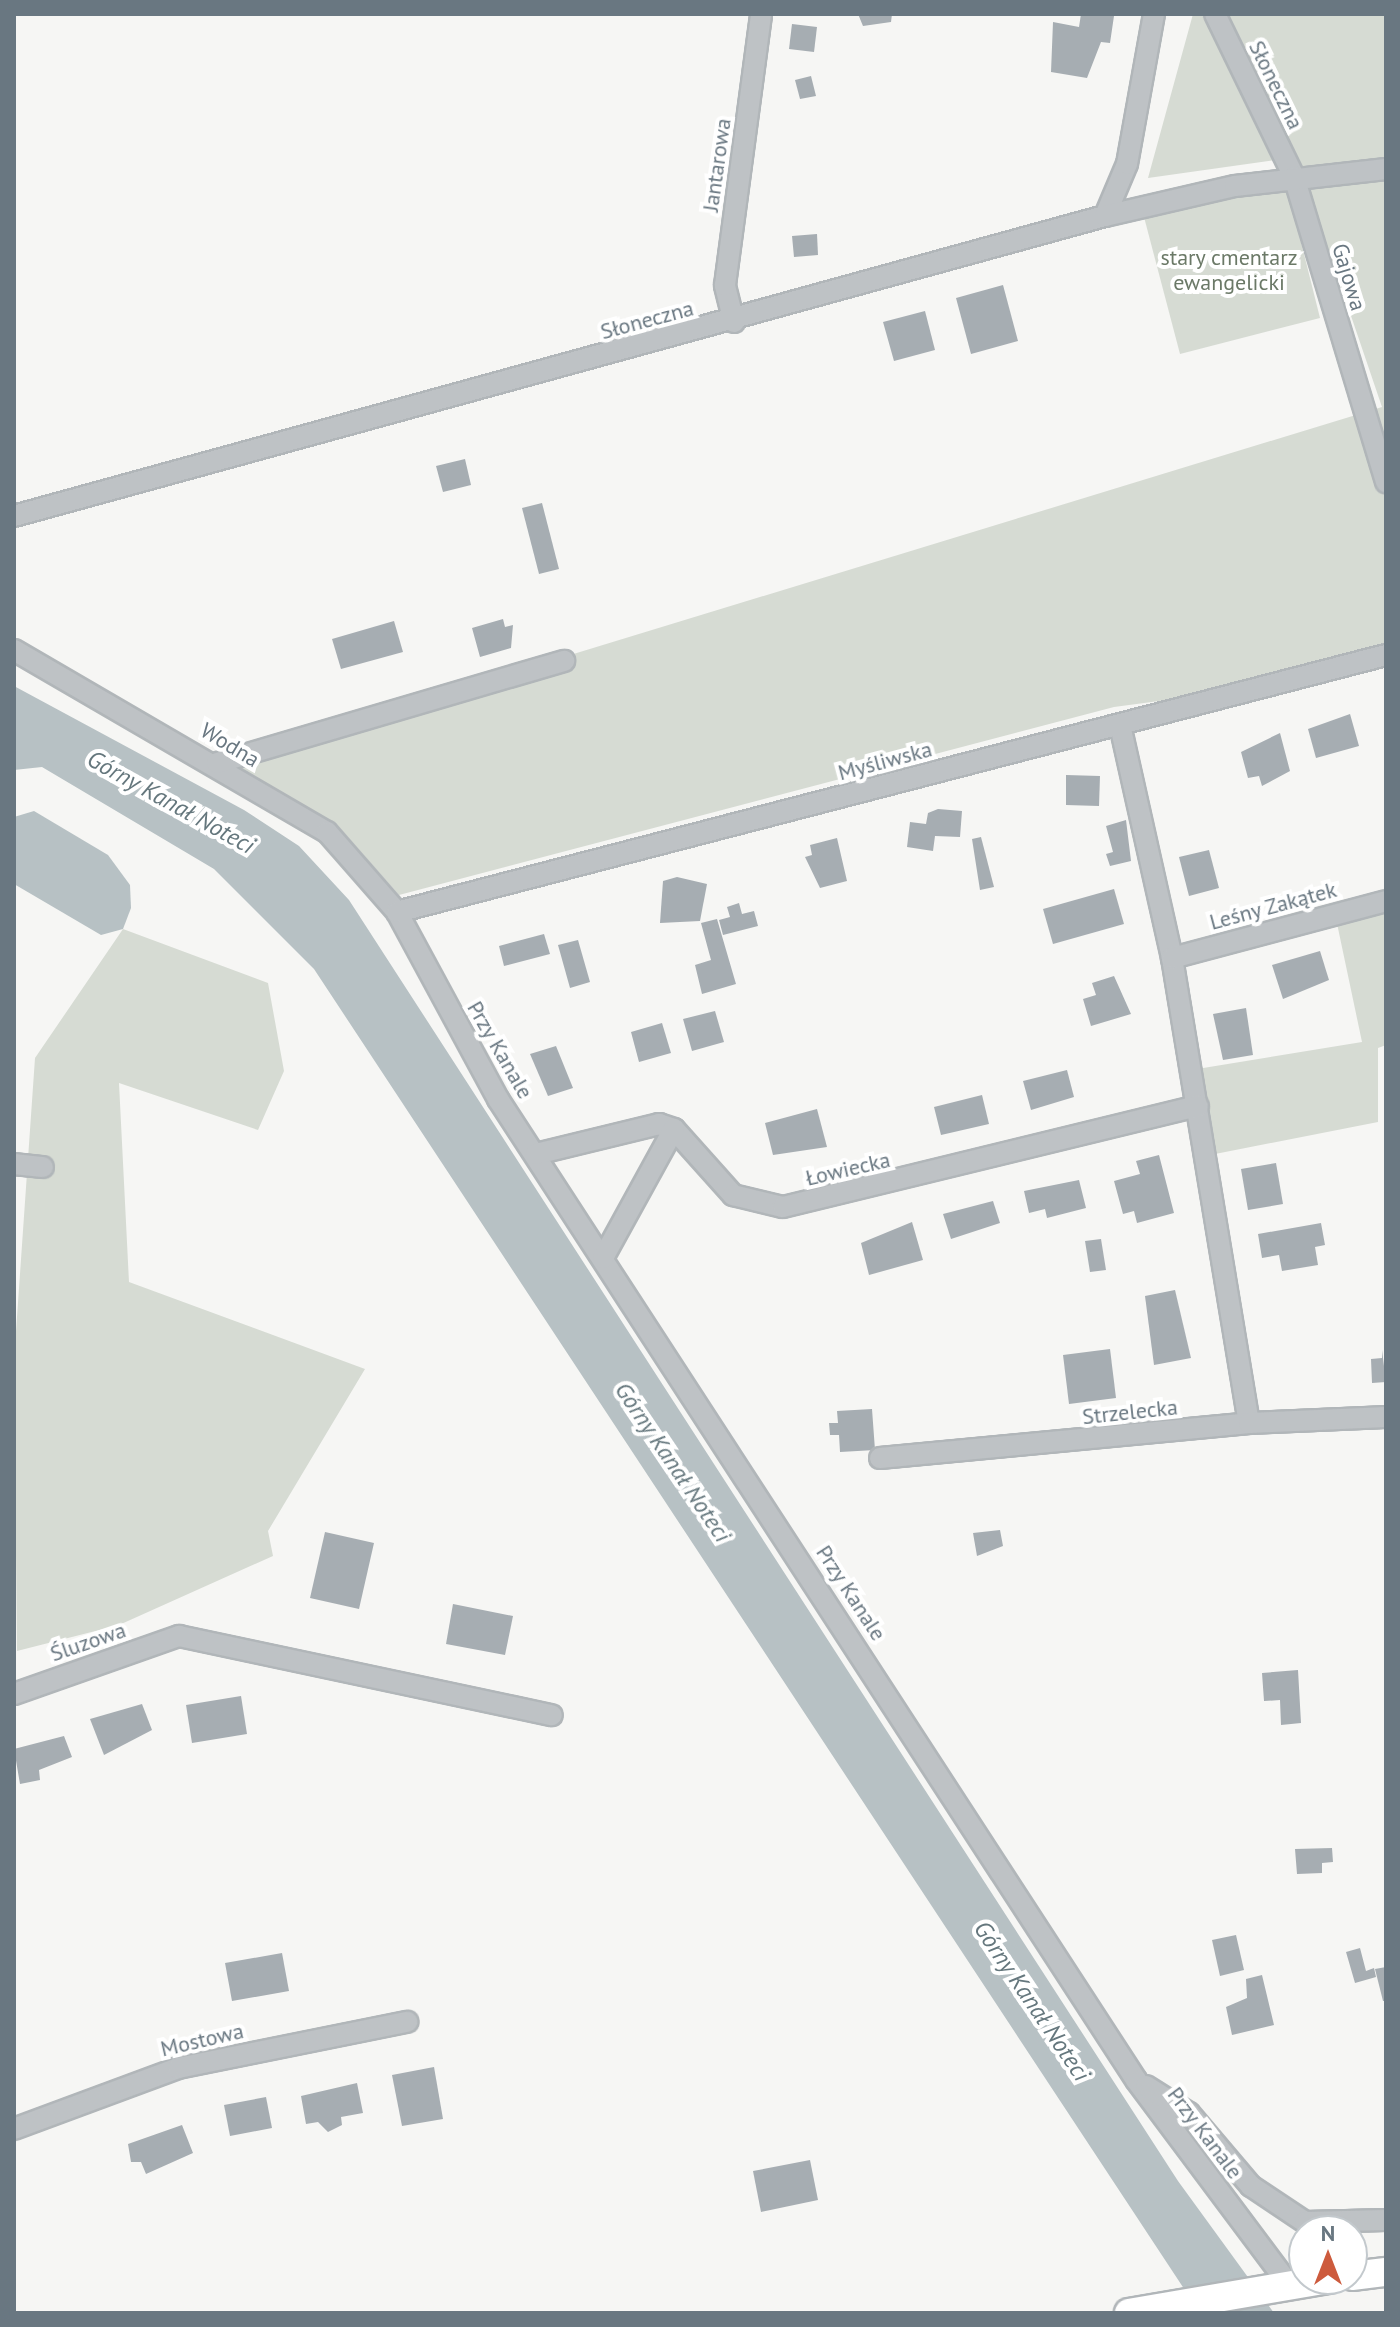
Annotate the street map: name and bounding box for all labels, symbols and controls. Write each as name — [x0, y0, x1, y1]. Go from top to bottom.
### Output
street label: Słoneczna — [1243, 36, 1309, 134]
street label: Jantarowa — [697, 117, 737, 213]
street label: Gajowa — [1326, 240, 1372, 314]
park label: stary cmentarz ewangelicki — [1160, 244, 1298, 296]
street label: Słoneczna — [598, 295, 696, 345]
street label: Wodna — [196, 717, 264, 773]
street label: Myśliwska — [835, 736, 935, 786]
water label: Górny Kanał Noteci — [82, 744, 260, 860]
street label: Leśny Zakątek — [1206, 876, 1340, 936]
street label: Przy Kanale — [461, 996, 539, 1104]
street label: Łowiecka — [803, 1146, 893, 1192]
water label: Górny Kanał Noteci — [609, 1376, 737, 1548]
street label: Strzelecka — [1081, 1394, 1179, 1430]
street label: Przy Kanale — [810, 1540, 892, 1646]
street label: Śluzowa — [47, 1617, 129, 1667]
water label: Górny Kanał Noteci — [968, 1915, 1096, 2087]
street label: Mostowa — [158, 2018, 246, 2062]
street label: Przy Kanale — [1162, 2082, 1248, 2184]
north arrow — [1288, 2215, 1368, 2295]
text: N — [1321, 2219, 1335, 2247]

